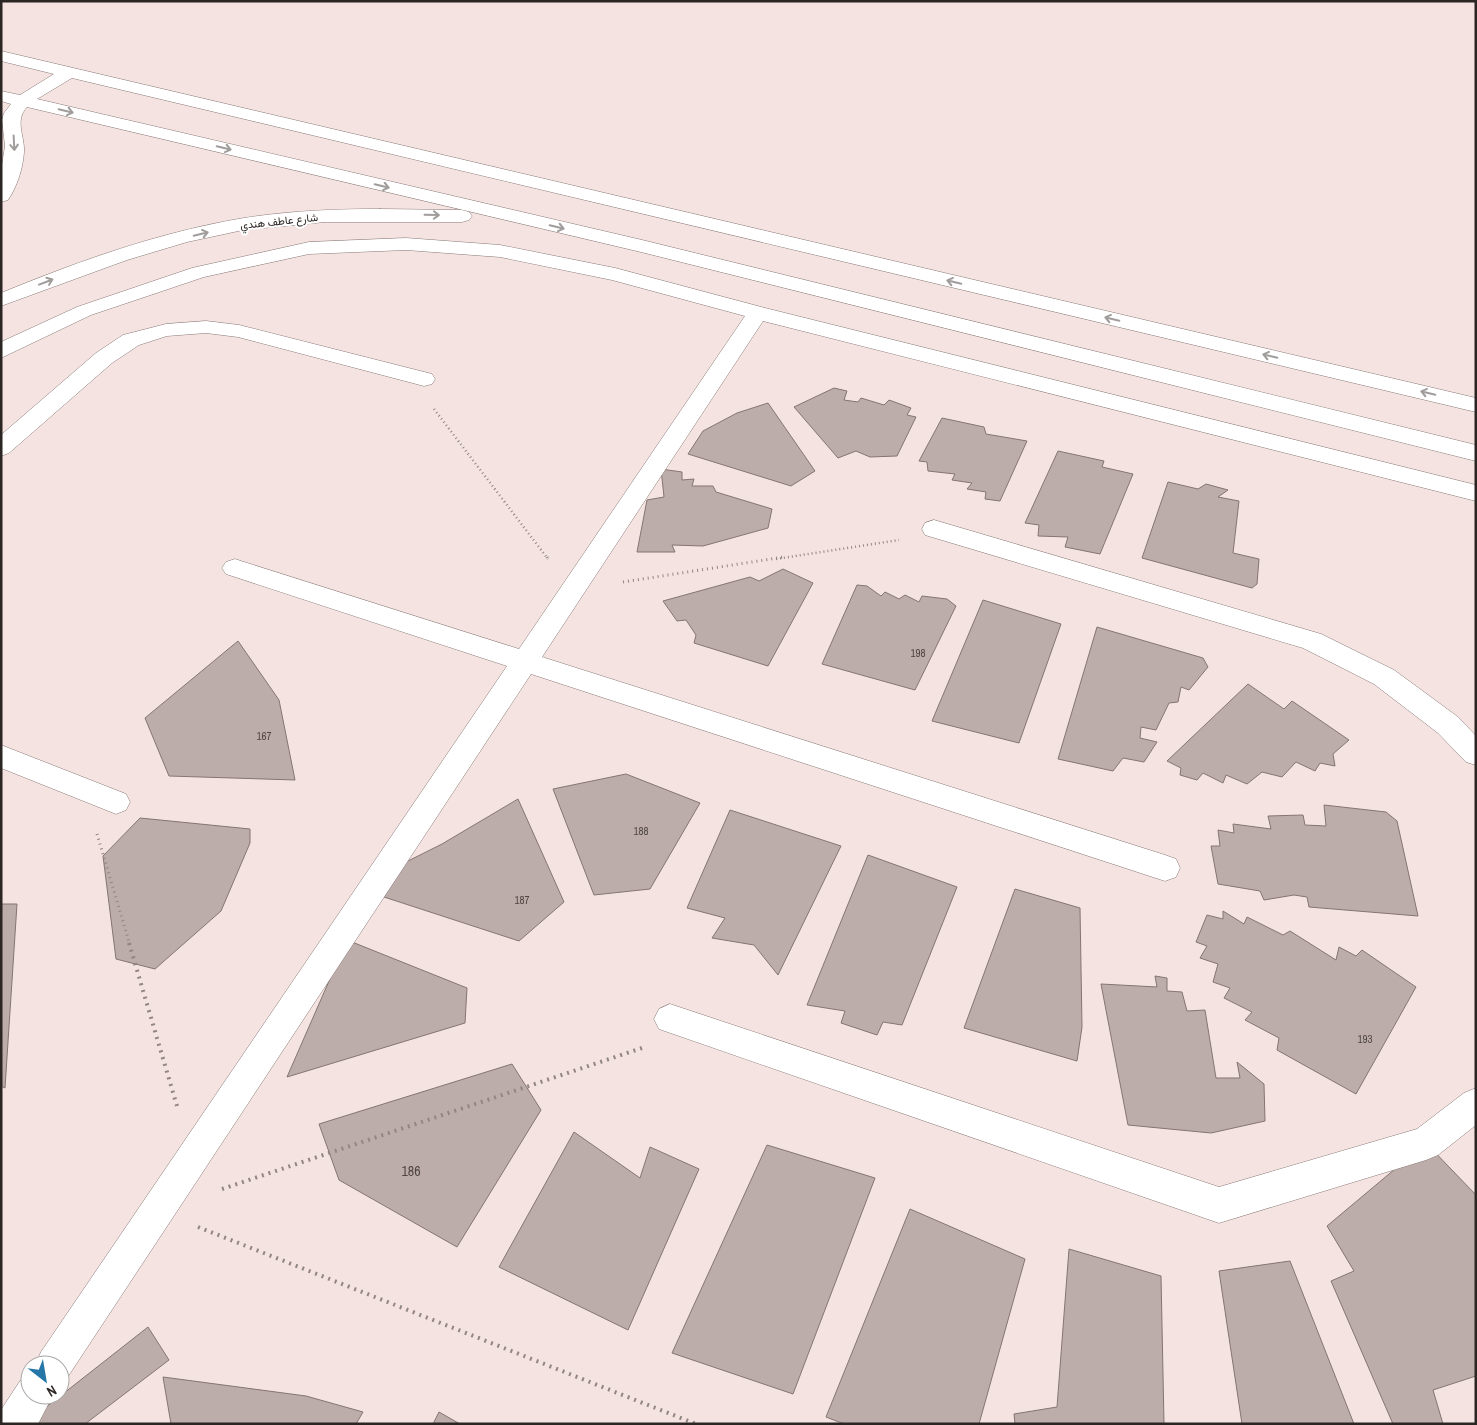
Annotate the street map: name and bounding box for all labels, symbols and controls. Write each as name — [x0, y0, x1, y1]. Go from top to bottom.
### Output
one-way arrow — [57, 107, 73, 116]
one-way arrow — [9, 135, 18, 151]
one-way arrow — [215, 144, 231, 153]
one-way arrow — [374, 182, 390, 191]
street label: شارع عاطف هندي — [239, 210, 319, 235]
one-way arrow — [424, 210, 440, 220]
one-way arrow — [549, 222, 565, 232]
one-way arrow — [193, 229, 209, 238]
one-way arrow — [38, 277, 53, 286]
one-way arrow — [946, 277, 962, 286]
one-way arrow — [1104, 314, 1120, 323]
one-way arrow — [1263, 351, 1279, 360]
one-way arrow — [1421, 388, 1437, 397]
house number: 198 — [910, 646, 926, 660]
house number: 167 — [256, 729, 272, 743]
house number: 188 — [633, 824, 649, 838]
house number: 187 — [514, 893, 530, 907]
house number: 193 — [1357, 1032, 1373, 1046]
house number: 186 — [401, 1162, 421, 1180]
north arrow — [20, 1355, 70, 1405]
text: N — [44, 1381, 60, 1401]

